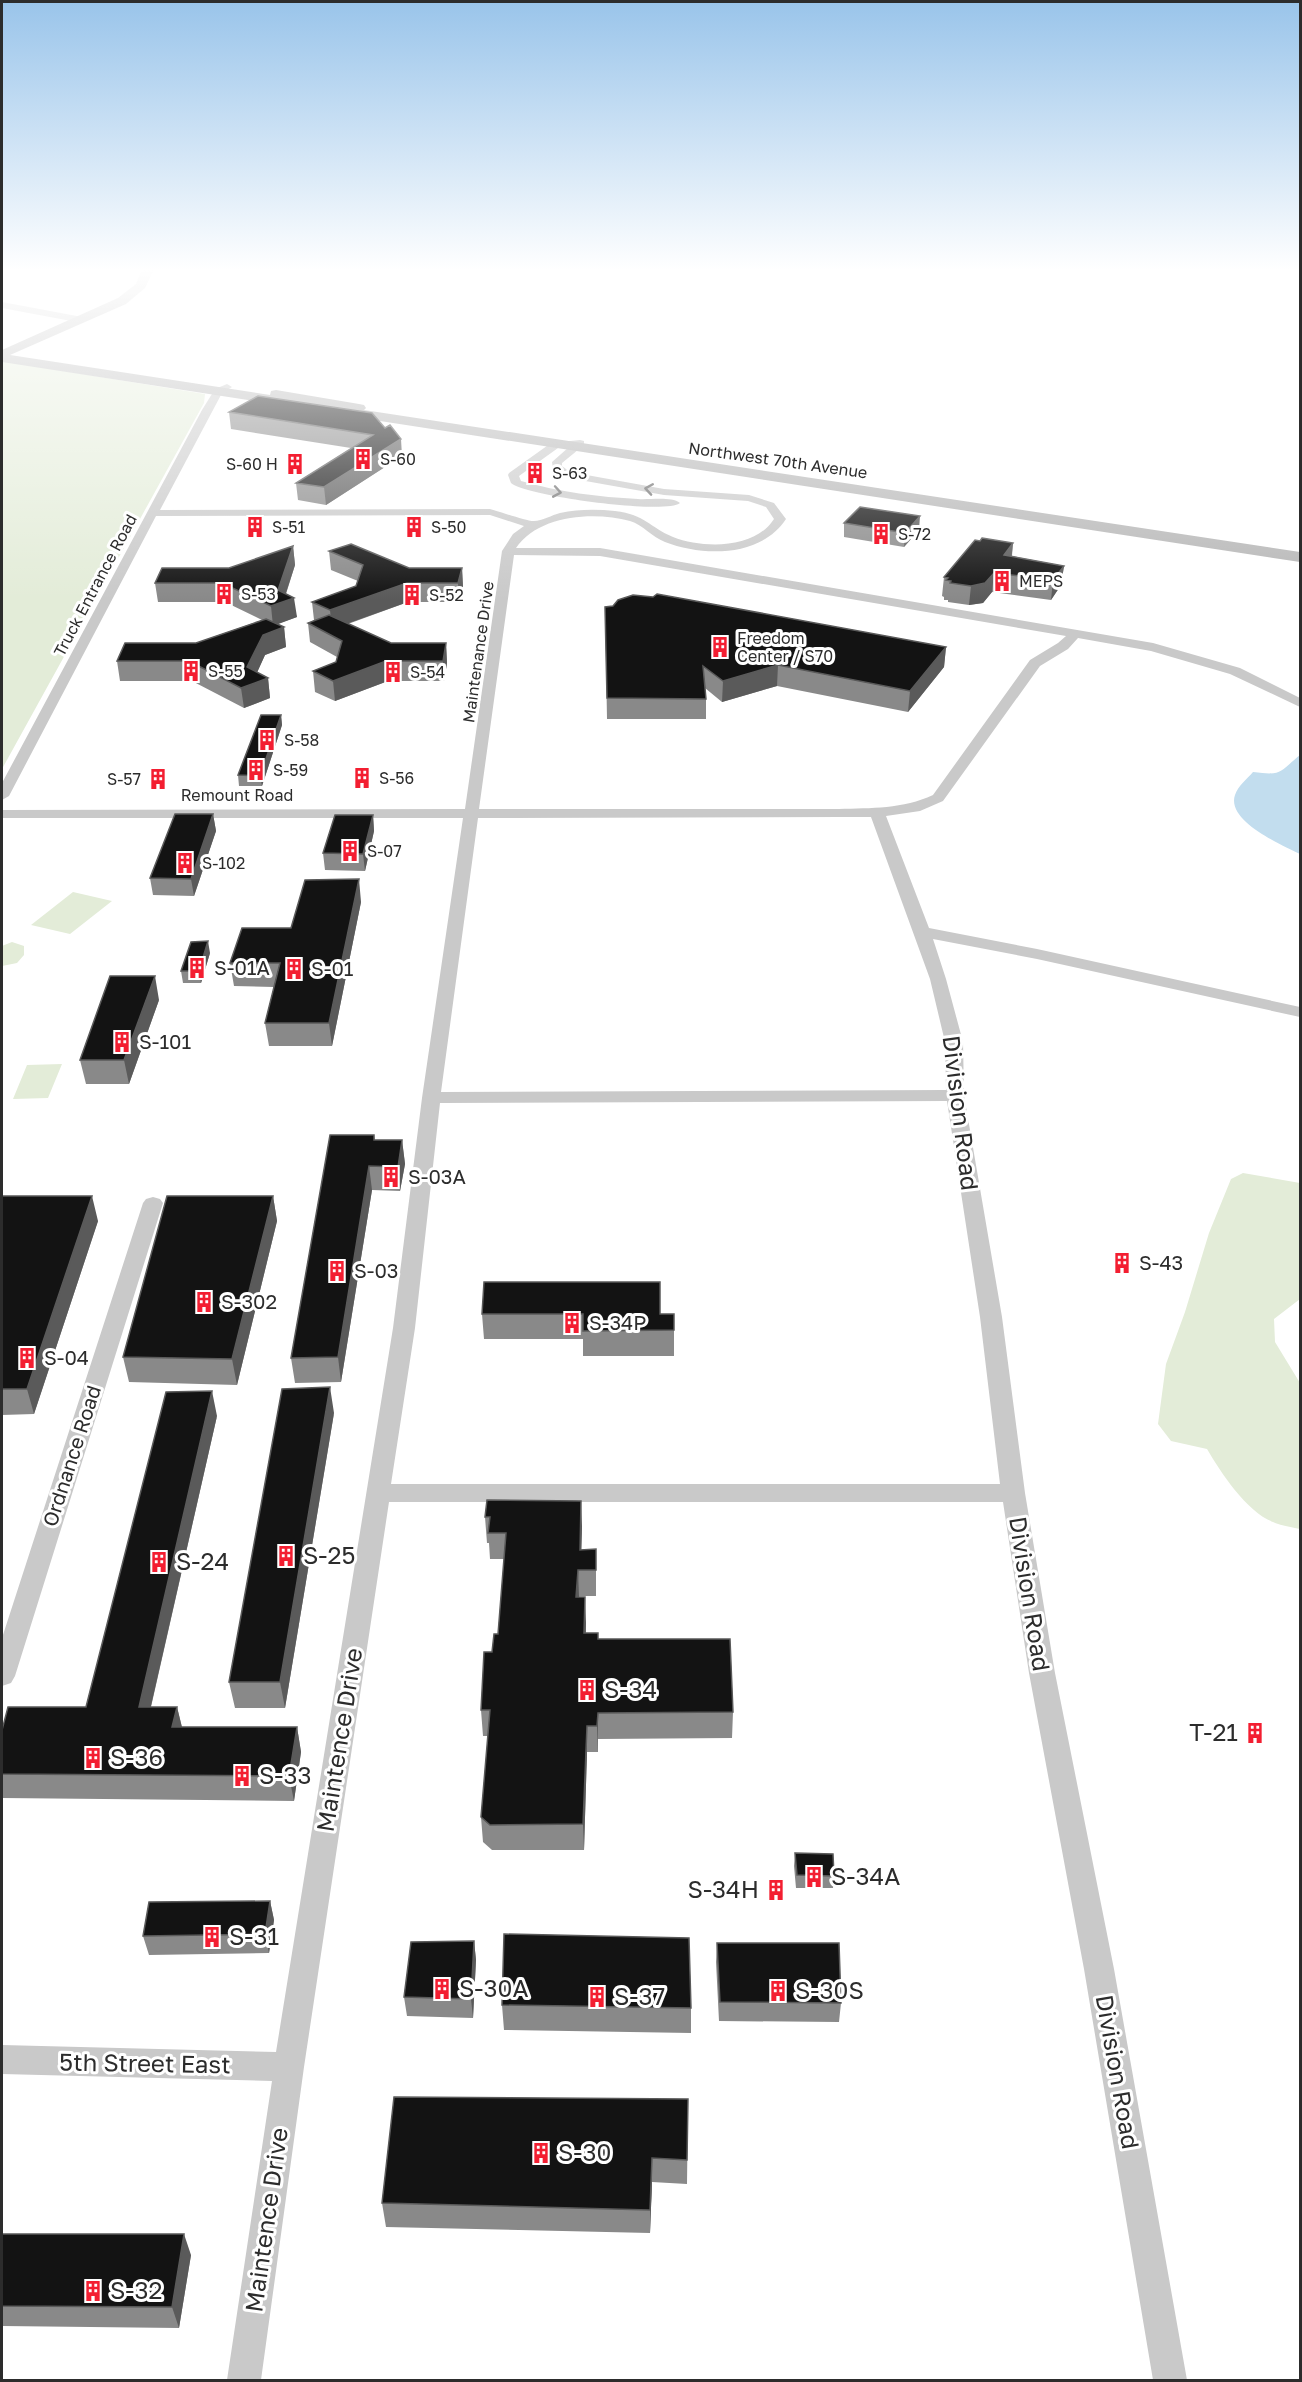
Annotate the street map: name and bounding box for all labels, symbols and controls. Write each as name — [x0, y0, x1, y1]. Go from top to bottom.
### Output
street label: Northwest 70th Avenue — [687, 438, 869, 482]
building icon: S-60 — [351, 447, 375, 471]
place label: S-60 — [380, 449, 416, 469]
building icon: S-60 H — [283, 452, 307, 476]
place label: S-60 H — [226, 454, 278, 474]
building icon: S-63 — [523, 461, 547, 485]
place label: S-63 — [552, 463, 587, 483]
one-way arrow — [644, 484, 653, 496]
one-way arrow — [552, 485, 561, 497]
street label: Truck Entrance Road — [49, 510, 141, 660]
building icon: S-51 — [243, 515, 267, 539]
building icon: S-50 — [402, 515, 426, 539]
place label: S-51 — [272, 517, 306, 537]
place label: S-50 — [431, 517, 467, 537]
building icon: S-72 — [869, 522, 893, 546]
place label: S-72 — [898, 524, 931, 544]
building icon: MEPS — [990, 569, 1014, 593]
place label: MEPS — [1019, 571, 1063, 591]
street label: Maintenance Drive — [458, 580, 498, 724]
building icon: S-53 — [212, 582, 236, 606]
building icon: S-52 — [400, 583, 424, 607]
place label: S-53 — [241, 584, 276, 604]
place label: S-52 — [429, 585, 464, 605]
place label: Freedom Center / S70 — [737, 628, 833, 666]
building icon: Freedom Center / S70 — [708, 635, 732, 659]
building icon: S-55 — [179, 659, 203, 683]
building icon: S-54 — [381, 660, 405, 684]
place label: S-55 — [208, 661, 243, 681]
place label: S-54 — [410, 662, 445, 682]
building icon: S-58 — [255, 728, 279, 752]
place label: S-58 — [284, 730, 319, 750]
building icon: S-59 — [244, 758, 268, 782]
place label: S-59 — [273, 760, 308, 780]
building icon: S-56 — [350, 766, 374, 790]
building icon: S-57 — [146, 767, 170, 791]
place label: S-56 — [379, 768, 414, 788]
place label: S-57 — [107, 769, 141, 789]
street label: Remount Road — [181, 785, 293, 805]
building icon: S-07 — [338, 839, 362, 863]
place label: S-07 — [367, 841, 402, 861]
building icon: S-102 — [173, 851, 197, 875]
place label: S-102 — [202, 853, 245, 873]
place label: S-01A — [214, 955, 270, 979]
building icon: S-01A — [185, 956, 209, 980]
place label: S-01 — [311, 956, 354, 980]
building icon: S-01 — [282, 957, 306, 981]
place label: S-101 — [139, 1029, 191, 1053]
building icon: S-101 — [110, 1030, 134, 1054]
street label: Division Road — [938, 1034, 985, 1192]
place label: S-03A — [408, 1164, 466, 1188]
building icon: S-03A — [379, 1165, 403, 1189]
place label: S-43 — [1139, 1250, 1183, 1274]
building icon: S-43 — [1110, 1251, 1134, 1275]
place label: S-03 — [354, 1258, 399, 1282]
building icon: S-03 — [325, 1259, 349, 1283]
place label: S-302 — [221, 1289, 277, 1313]
building icon: S-302 — [192, 1290, 216, 1314]
place label: S-34P — [589, 1310, 646, 1334]
building icon: S-34P — [560, 1311, 584, 1335]
place label: S-04 — [44, 1345, 89, 1369]
building icon: S-04 — [15, 1346, 39, 1370]
street label: Ordnance Road — [37, 1382, 105, 1529]
street label: Division Road — [1004, 1514, 1057, 1673]
place label: S-25 — [303, 1540, 355, 1569]
building icon: S-25 — [274, 1544, 298, 1568]
place label: S-24 — [176, 1546, 229, 1575]
building icon: S-24 — [147, 1550, 171, 1574]
street label: Maintence Drive — [310, 1646, 367, 1834]
place label: S-34 — [604, 1674, 657, 1703]
building icon: S-34 — [575, 1678, 599, 1702]
place label: T-21 — [1189, 1717, 1238, 1746]
building icon: T-21 — [1243, 1721, 1267, 1745]
place label: S-36 — [110, 1742, 163, 1771]
building icon: S-36 — [81, 1746, 105, 1770]
place label: S-33 — [259, 1760, 312, 1789]
building icon: S-33 — [230, 1764, 254, 1788]
place label: S-34A — [831, 1861, 900, 1890]
building icon: S-34A — [802, 1865, 826, 1889]
place label: S-34H — [688, 1874, 759, 1903]
building icon: S-34H — [764, 1878, 788, 1902]
place label: S-31 — [229, 1921, 279, 1950]
building icon: S-31 — [200, 1925, 224, 1949]
place label: S-30A — [459, 1973, 528, 2002]
place label: S-30S — [795, 1975, 864, 2004]
building icon: S-30A — [430, 1977, 454, 2001]
building icon: S-30S — [766, 1979, 790, 2003]
place label: S-37 — [614, 1981, 665, 2010]
building icon: S-37 — [585, 1985, 609, 2009]
street label: Division Road — [1091, 1992, 1146, 2151]
street label: 5th Street East — [59, 2047, 231, 2078]
street label: Maintence Drive — [238, 2126, 293, 2314]
place label: S-30 — [558, 2137, 611, 2166]
building icon: S-30 — [529, 2141, 553, 2165]
place label: S-32 — [110, 2275, 162, 2304]
building icon: S-32 — [81, 2279, 105, 2303]

